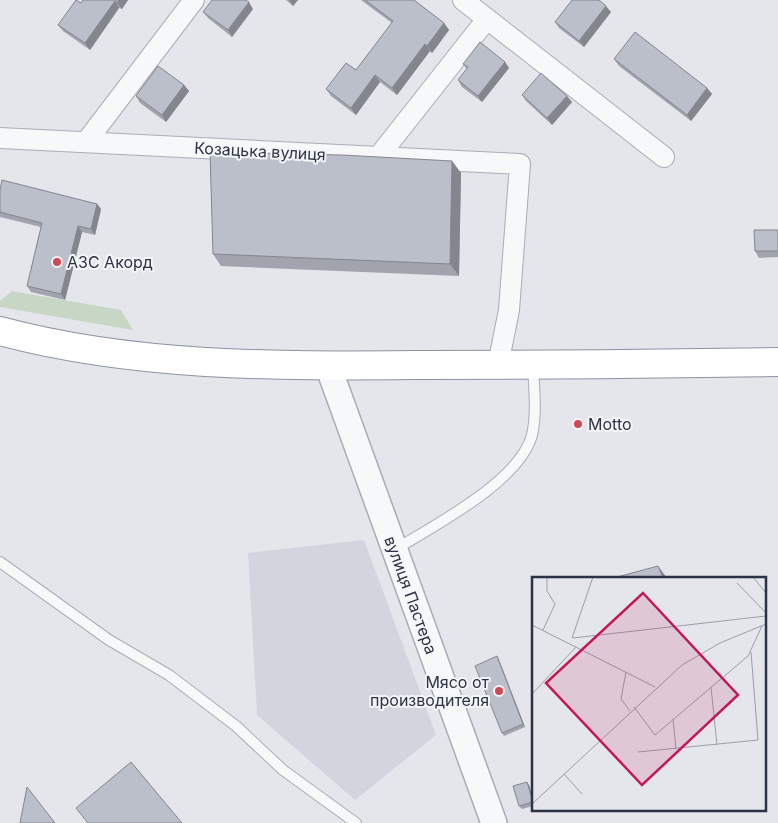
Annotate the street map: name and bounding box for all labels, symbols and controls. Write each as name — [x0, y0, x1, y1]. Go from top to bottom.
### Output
street label: Козацька вулиця — [194, 138, 326, 164]
place label: АЗС Акорд — [67, 252, 153, 272]
marker: АЗС Акорд — [51, 256, 63, 268]
place label: Motto — [588, 414, 632, 434]
marker: Motto — [572, 418, 584, 430]
street label: вулиця Пастера — [380, 533, 442, 657]
inset map — [532, 577, 766, 810]
place label: Мясо от производителя — [370, 672, 490, 710]
marker: Мясо от производителя — [493, 685, 505, 697]

